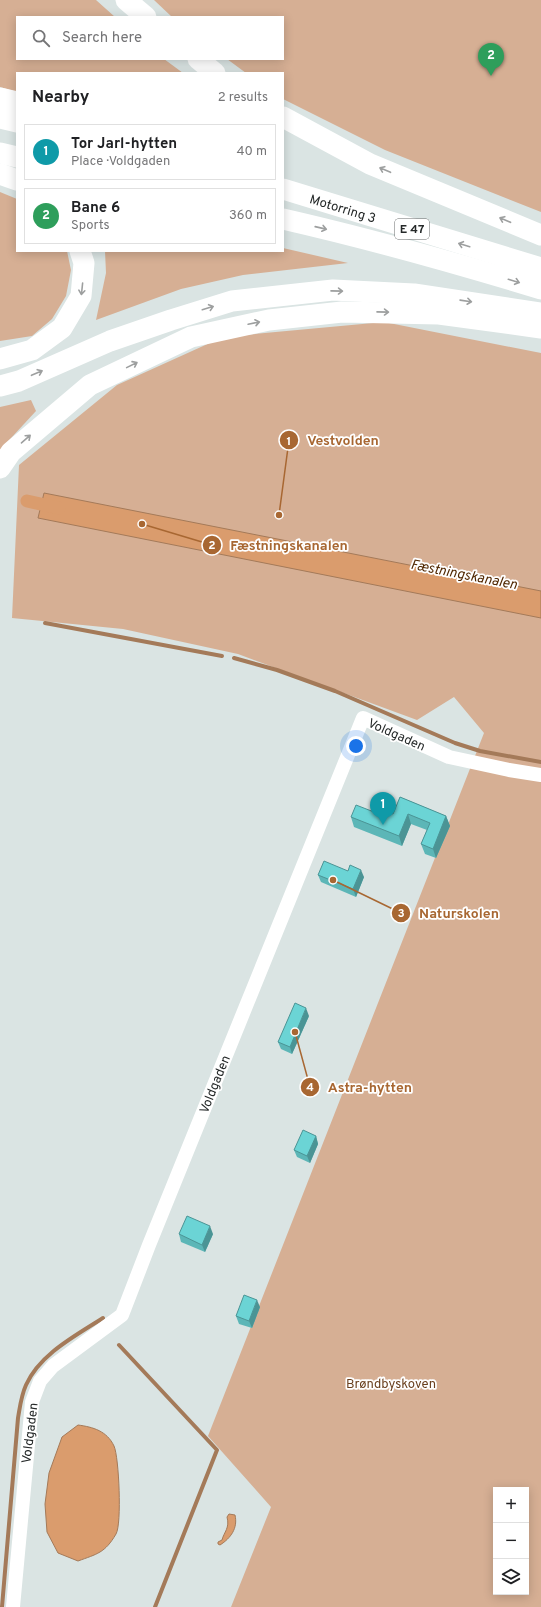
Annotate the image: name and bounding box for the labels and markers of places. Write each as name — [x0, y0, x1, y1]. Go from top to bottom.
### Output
pin: 2 — [478, 43, 504, 76]
callout: Vestvolden — [279, 427, 387, 453]
callout: Fæstningskanalen — [202, 532, 356, 558]
pin: 1 — [370, 792, 396, 825]
callout: Naturskolen — [391, 900, 507, 926]
callout: Astra-hytten — [300, 1074, 420, 1100]

